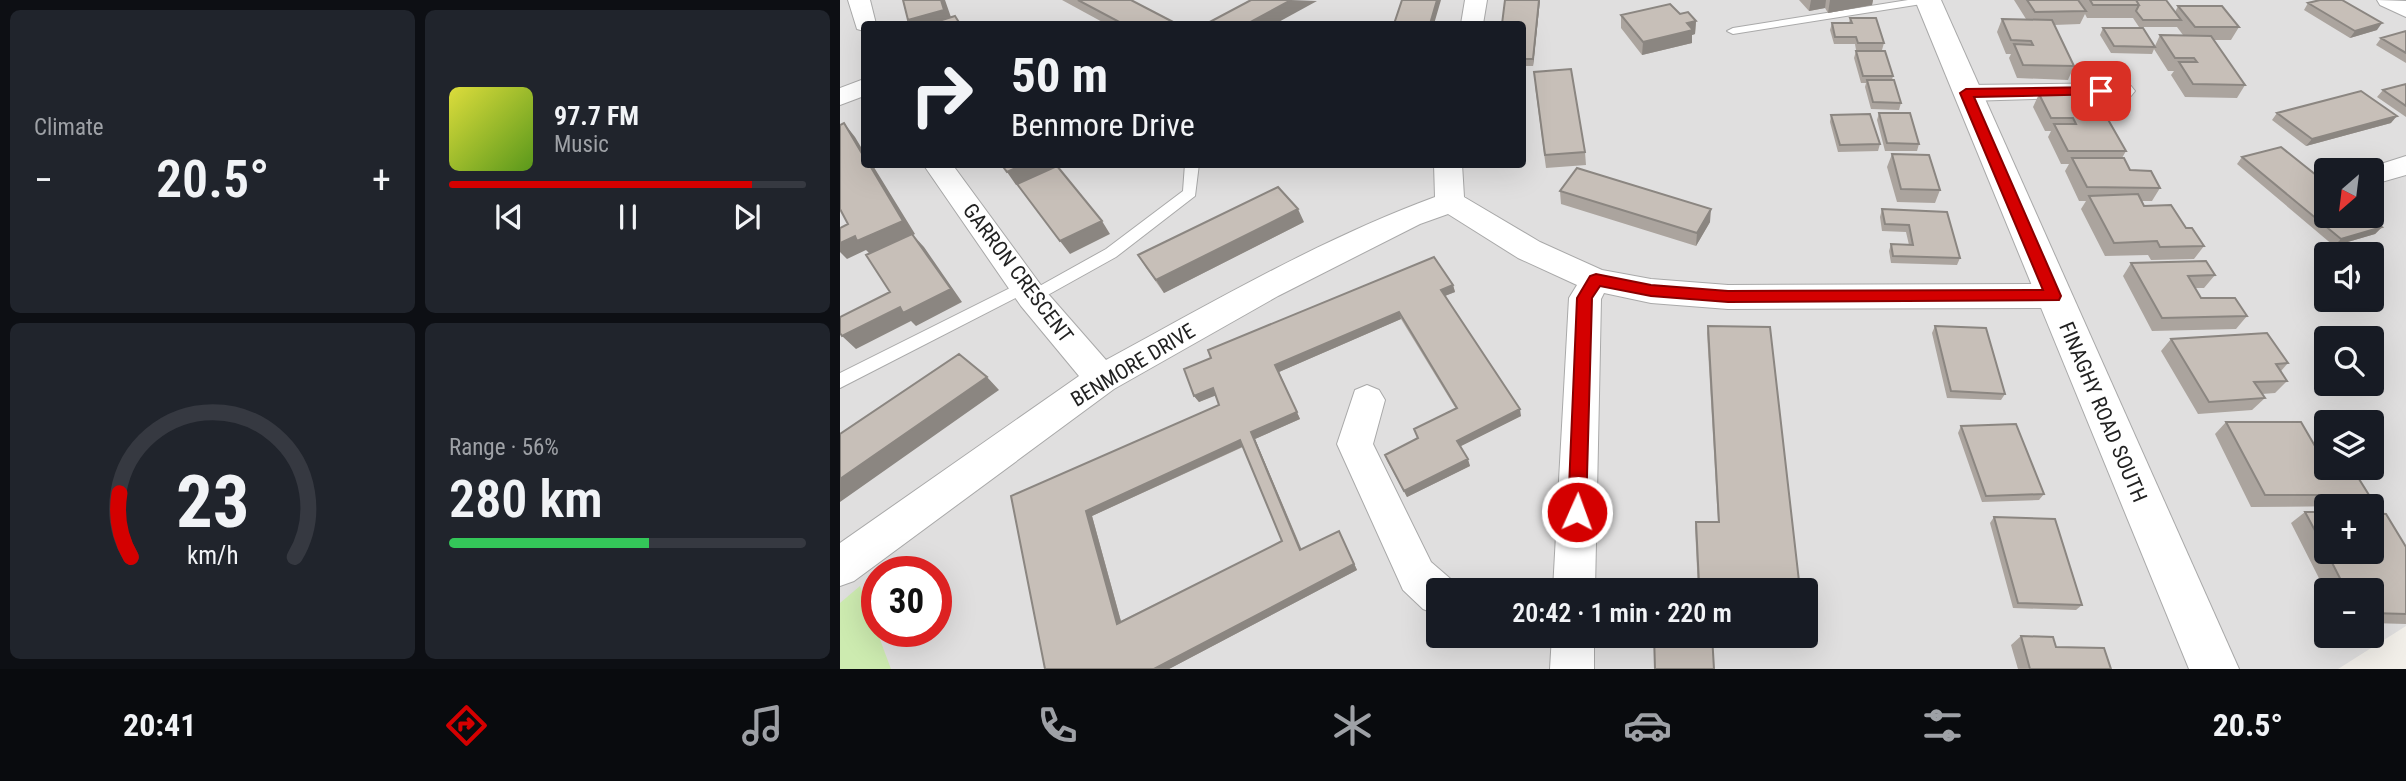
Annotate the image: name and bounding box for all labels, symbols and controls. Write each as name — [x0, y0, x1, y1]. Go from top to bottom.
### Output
text: 50 m — [1011, 47, 1108, 104]
icon: right — [896, 49, 987, 140]
pin — [2071, 61, 2131, 121]
icon: arrive — [2082, 72, 2120, 110]
text: 97.7 FM — [554, 101, 639, 131]
text: Benmore Drive — [1011, 106, 1195, 144]
text: Climate — [34, 114, 104, 141]
text: Music — [554, 131, 609, 158]
text: 20.5° — [156, 149, 269, 210]
text: − — [34, 158, 53, 202]
text: + — [372, 158, 391, 202]
north arrow — [2314, 158, 2384, 228]
map controls — [2314, 158, 2384, 648]
icon: previous — [490, 198, 528, 236]
icon: pause — [609, 198, 647, 236]
icon: next — [728, 198, 766, 236]
street label: GARRON CRESCENT — [958, 199, 1078, 347]
button: sound — [2314, 242, 2384, 312]
street label: FINAGHY ROAD SOUTH — [2054, 318, 2152, 506]
street label: BENMORE DRIVE — [1067, 319, 1199, 411]
button: search — [2314, 326, 2384, 396]
button: layers — [2314, 410, 2384, 480]
text: Range · 56% — [449, 434, 559, 461]
text: 23 — [176, 459, 249, 545]
text: 280 km — [449, 469, 603, 530]
position arrow — [1540, 475, 1614, 549]
button: + — [2314, 494, 2384, 564]
text: km/h — [187, 541, 238, 570]
speed limit sign: 30 — [861, 556, 952, 647]
button: − — [2314, 578, 2384, 648]
text: 20:42 · 1 min · 220 m — [1512, 598, 1732, 628]
icon: directions — [442, 701, 491, 750]
icon: music — [738, 701, 787, 750]
icon: phone — [1033, 701, 1082, 750]
icon: climate — [1328, 701, 1377, 750]
icon: car — [1623, 701, 1672, 750]
icon: filters — [1918, 701, 1967, 750]
text: 20:41 — [123, 706, 196, 744]
text: 20.5° — [2213, 706, 2283, 744]

